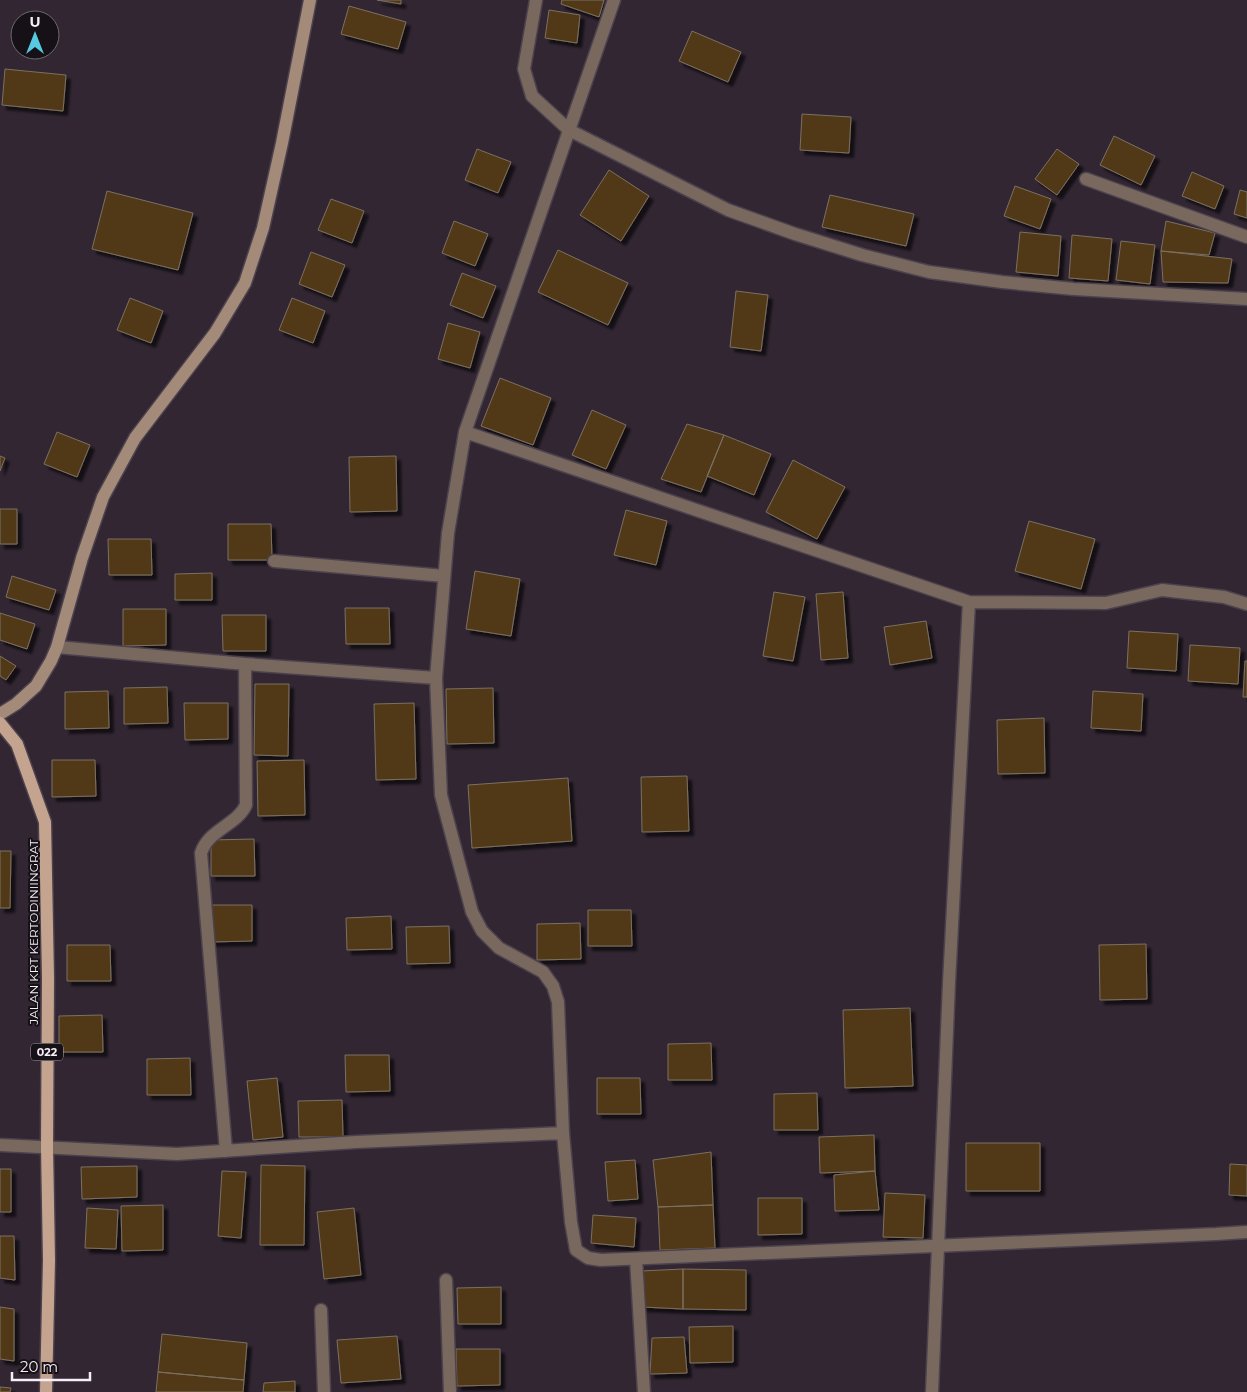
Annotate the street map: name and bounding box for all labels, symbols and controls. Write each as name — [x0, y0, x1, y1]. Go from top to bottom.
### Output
north arrow — [10, 10, 60, 60]
text: U — [29, 13, 41, 31]
street label: JALAN KRT KERTODINIINGRAT — [26, 839, 41, 1026]
road number: 022 — [31, 1044, 63, 1060]
scale bar — [12, 1350, 90, 1382]
text: 20 m — [20, 1357, 58, 1376]

